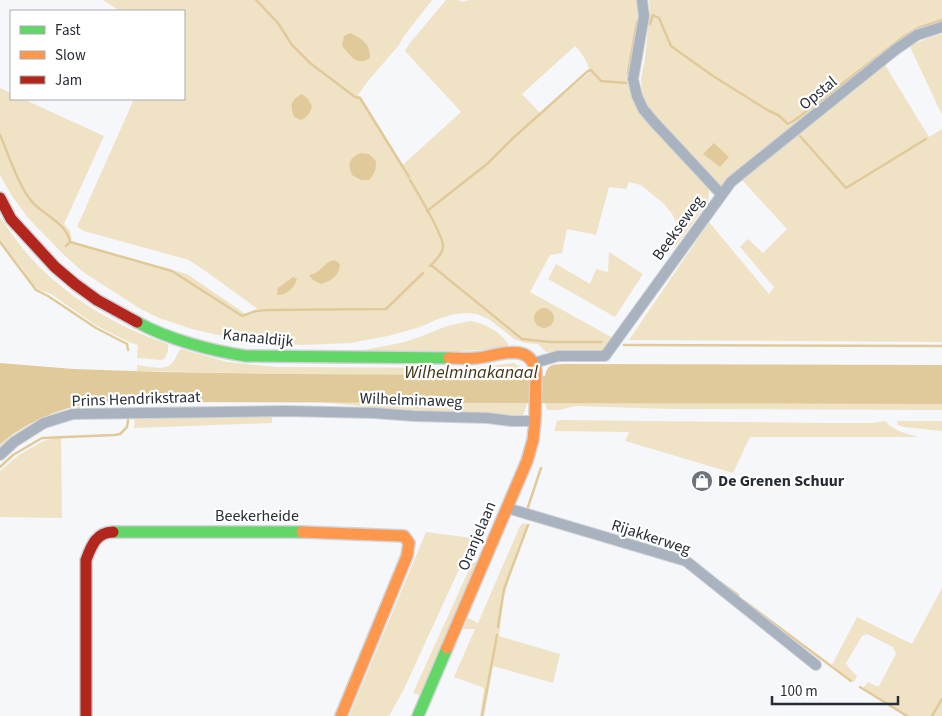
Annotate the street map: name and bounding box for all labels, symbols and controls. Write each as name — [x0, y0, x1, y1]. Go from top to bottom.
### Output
legend — [10, 10, 185, 100]
text: Fast — [55, 20, 81, 41]
text: Slow — [55, 45, 86, 66]
text: Jam — [55, 70, 82, 91]
street label: Opstal — [794, 71, 842, 115]
street label: Beekseweg — [647, 191, 709, 265]
street label: Kanaaldijk — [222, 323, 295, 353]
water label: Wilhelminakanaal — [404, 360, 538, 385]
street label: Prins Hendrikstraat — [71, 386, 201, 412]
street label: Wilhelminaweg — [359, 387, 463, 413]
shop icon: De Grenen Schuur — [690, 469, 714, 493]
place label: De Grenen Schuur — [718, 470, 845, 492]
street label: Oranjelaan — [453, 498, 501, 574]
street label: Beekerheide — [215, 505, 299, 527]
street label: Rijakkerweg — [609, 514, 693, 560]
scale bar — [772, 674, 898, 706]
text: 100 m — [780, 681, 818, 702]

